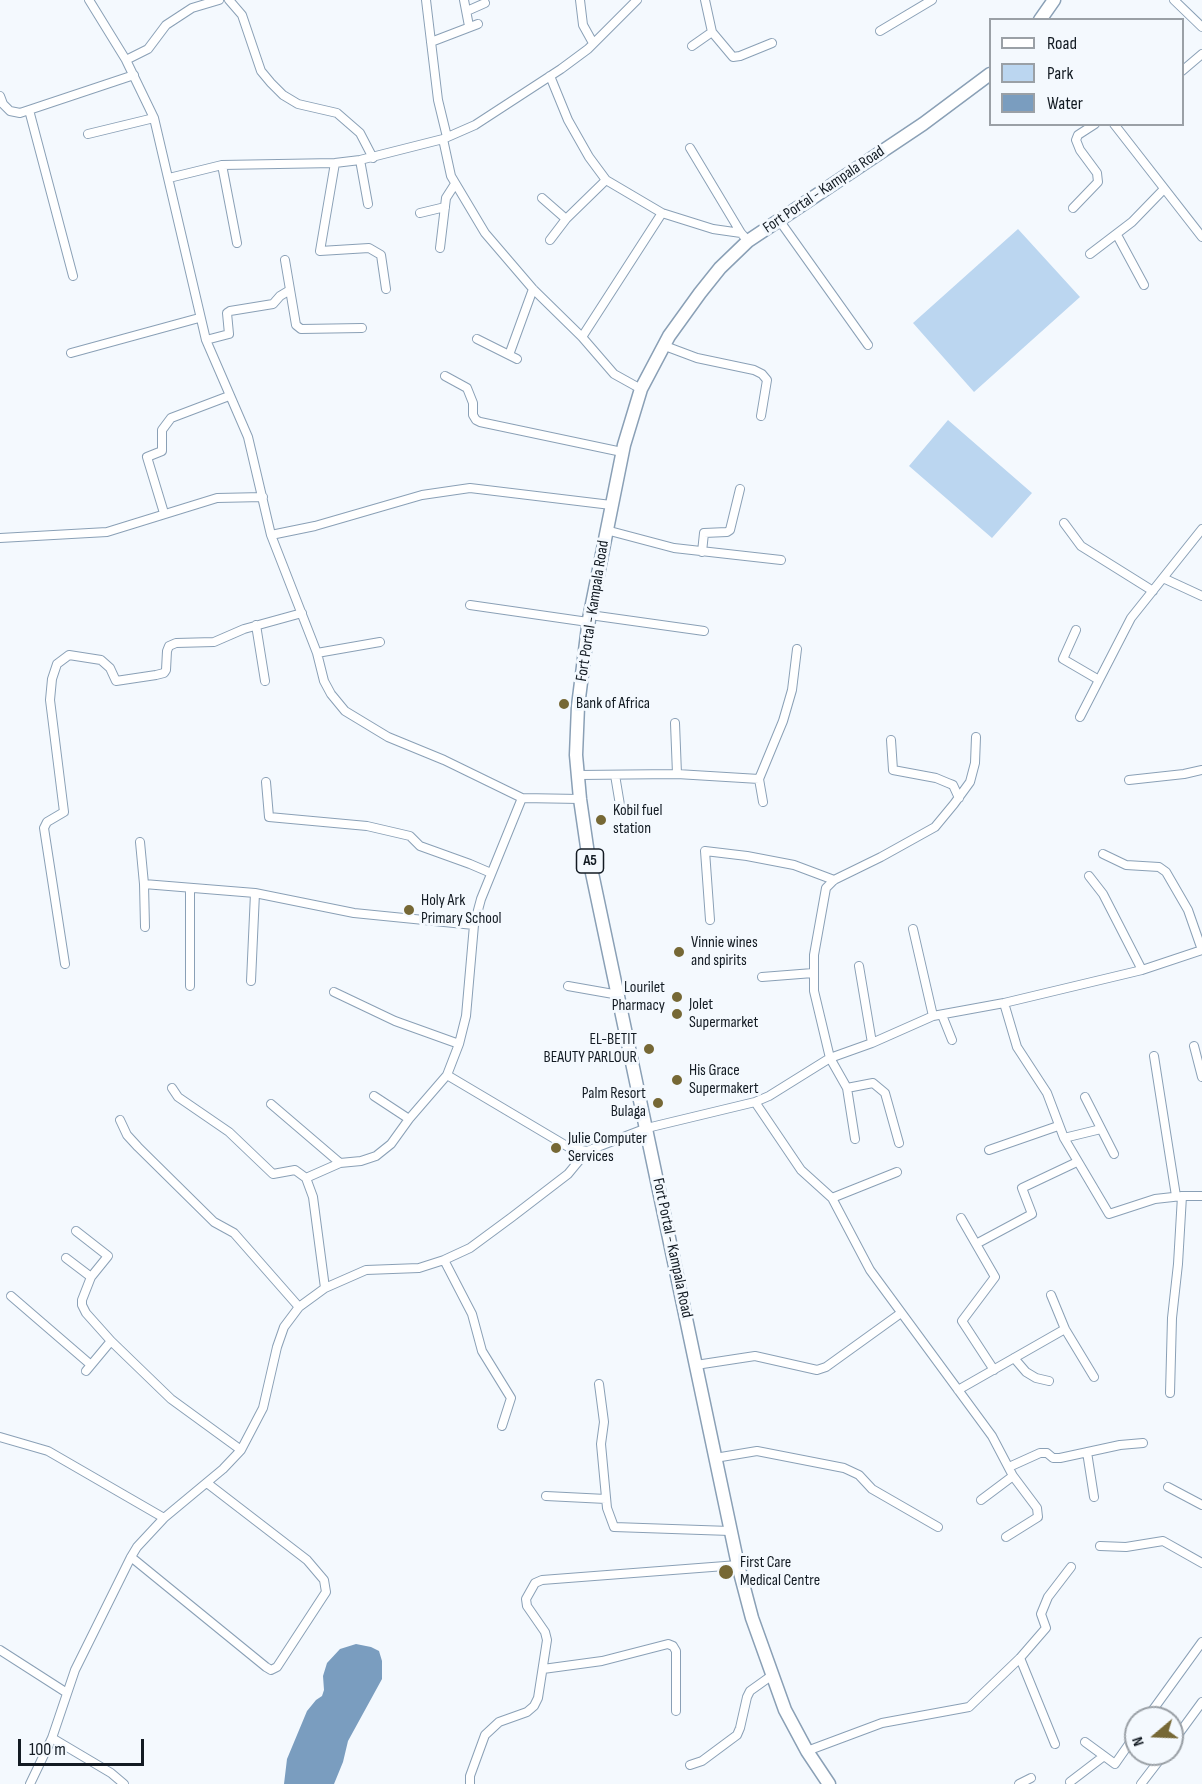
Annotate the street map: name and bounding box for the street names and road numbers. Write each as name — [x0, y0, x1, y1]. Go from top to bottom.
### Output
street label: Fort Portal - Kampala Road — [760, 142, 888, 238]
street label: Fort Portal - Kampala Road — [572, 539, 614, 683]
road number: A5 — [576, 849, 604, 873]
street label: Fort Portal - Kampala Road — [648, 1176, 696, 1320]

